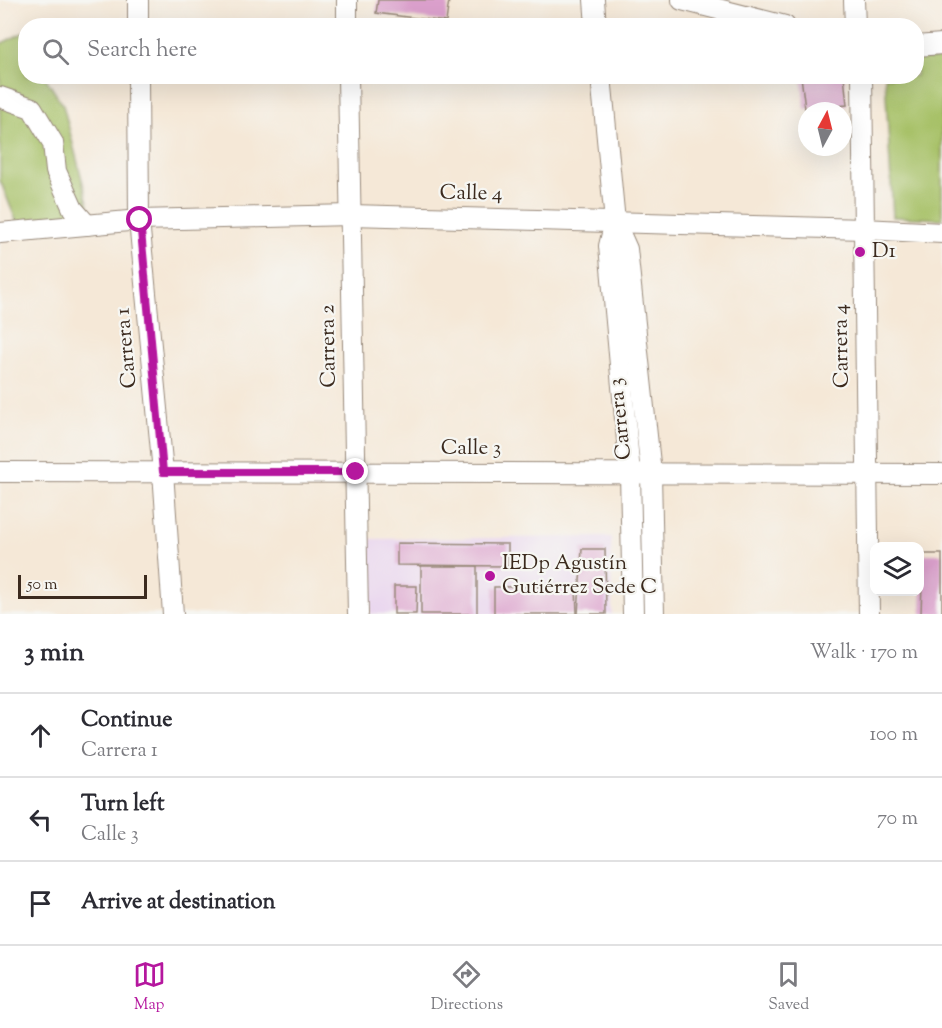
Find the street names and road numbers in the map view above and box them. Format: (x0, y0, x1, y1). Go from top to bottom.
street label: Calle 4 (439, 178, 503, 210)
street label: Carrera 2 (313, 304, 345, 388)
street label: Carrera 4 (826, 304, 858, 388)
street label: Carrera 1 (109, 306, 145, 390)
street label: Carrera 3 (602, 377, 640, 461)
street label: Calle 3 (441, 434, 501, 464)

